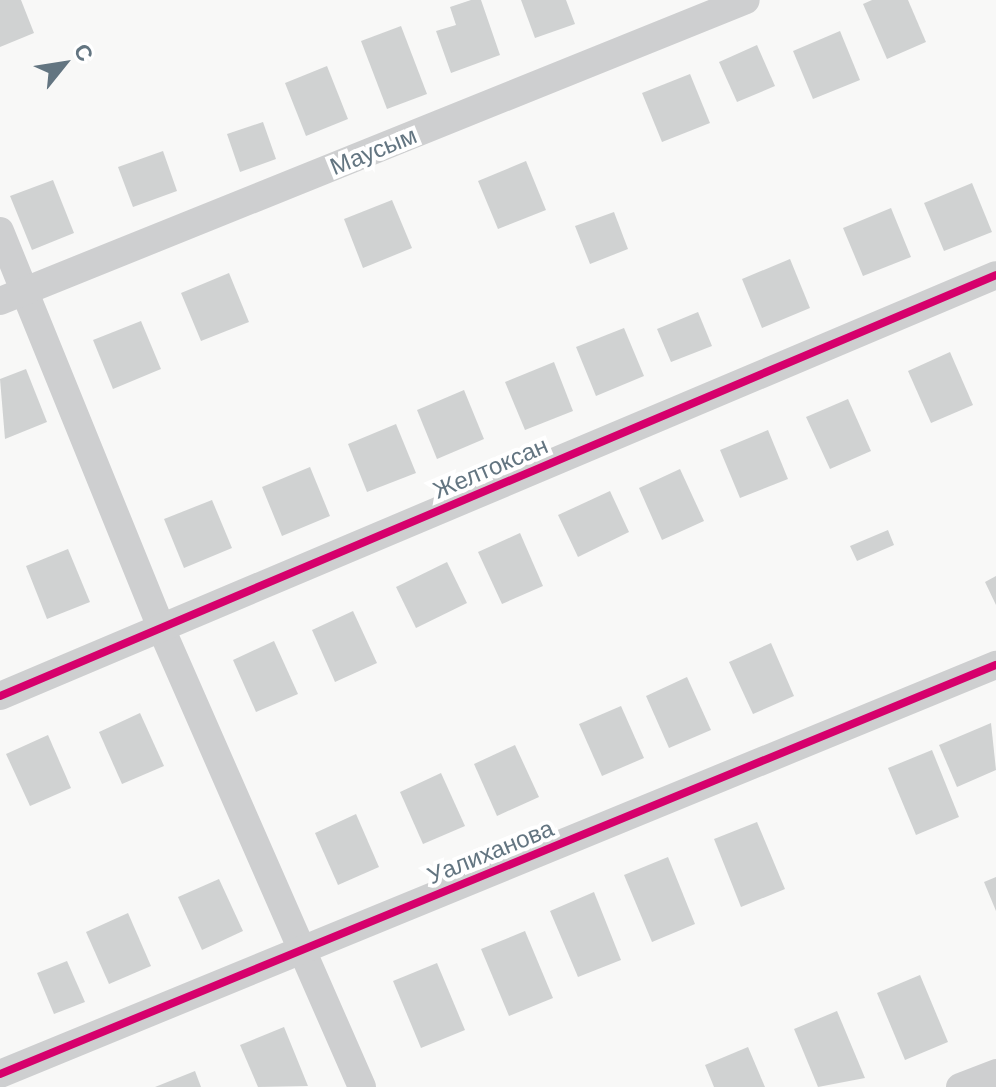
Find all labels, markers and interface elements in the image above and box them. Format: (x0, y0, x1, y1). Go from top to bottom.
north arrow (24, 24, 104, 104)
text: С (70, 39, 100, 65)
street label: Маусым (326, 120, 420, 180)
street label: Желтоксан (428, 430, 552, 504)
street label: Уалиханова (423, 813, 557, 889)

